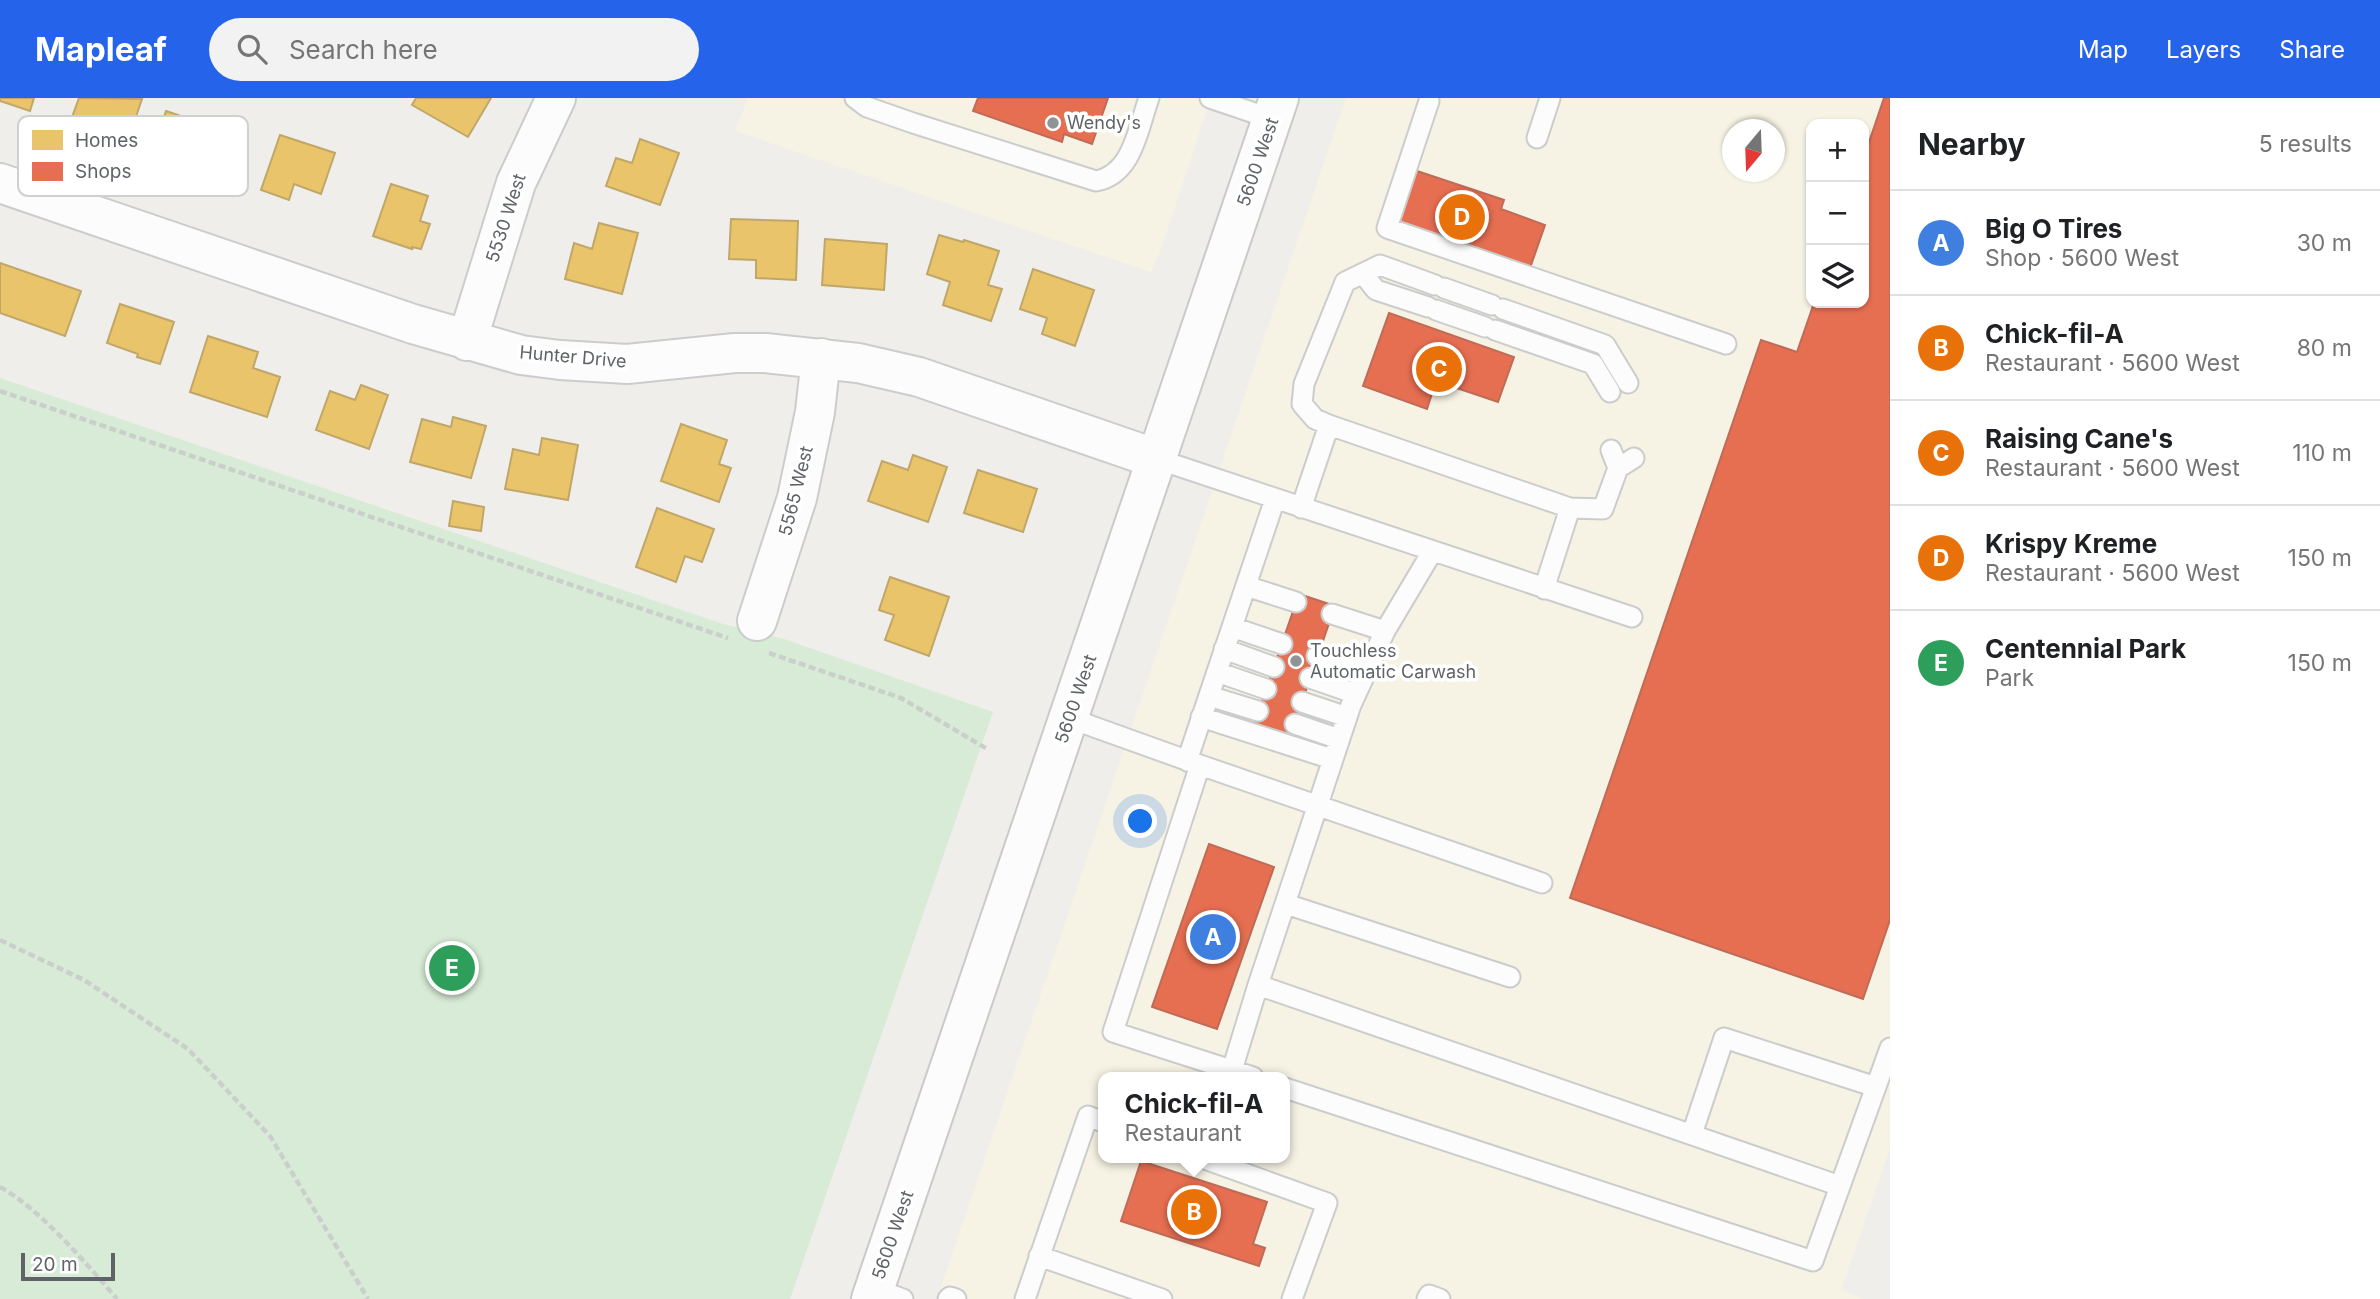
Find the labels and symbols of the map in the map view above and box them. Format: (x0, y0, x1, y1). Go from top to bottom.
place label: Wendy's (1067, 112, 1141, 133)
marker: Wendy's (1045, 115, 1061, 131)
street label: 5600 West (1233, 115, 1283, 209)
legend (18, 116, 248, 196)
north arrow (1722, 119, 1785, 182)
text: Homes (75, 129, 138, 152)
text: Shops (75, 160, 131, 183)
street label: 5530 West (481, 171, 530, 265)
pin: D (1439, 191, 1485, 243)
street label: Hunter Drive (519, 341, 627, 372)
pin: C (1416, 343, 1462, 395)
street label: 5565 West (774, 444, 817, 538)
place label: Touchless Automatic Carwash (1310, 640, 1476, 682)
street label: 5600 West (1051, 652, 1101, 746)
marker: Touchless Automatic Carwash (1288, 653, 1304, 669)
your location (1123, 804, 1157, 838)
pin: A (1190, 911, 1236, 963)
pin: E (429, 942, 475, 994)
pin: B (1171, 1186, 1217, 1238)
street label: 5600 West (868, 1188, 918, 1282)
scale bar (21, 1250, 116, 1282)

